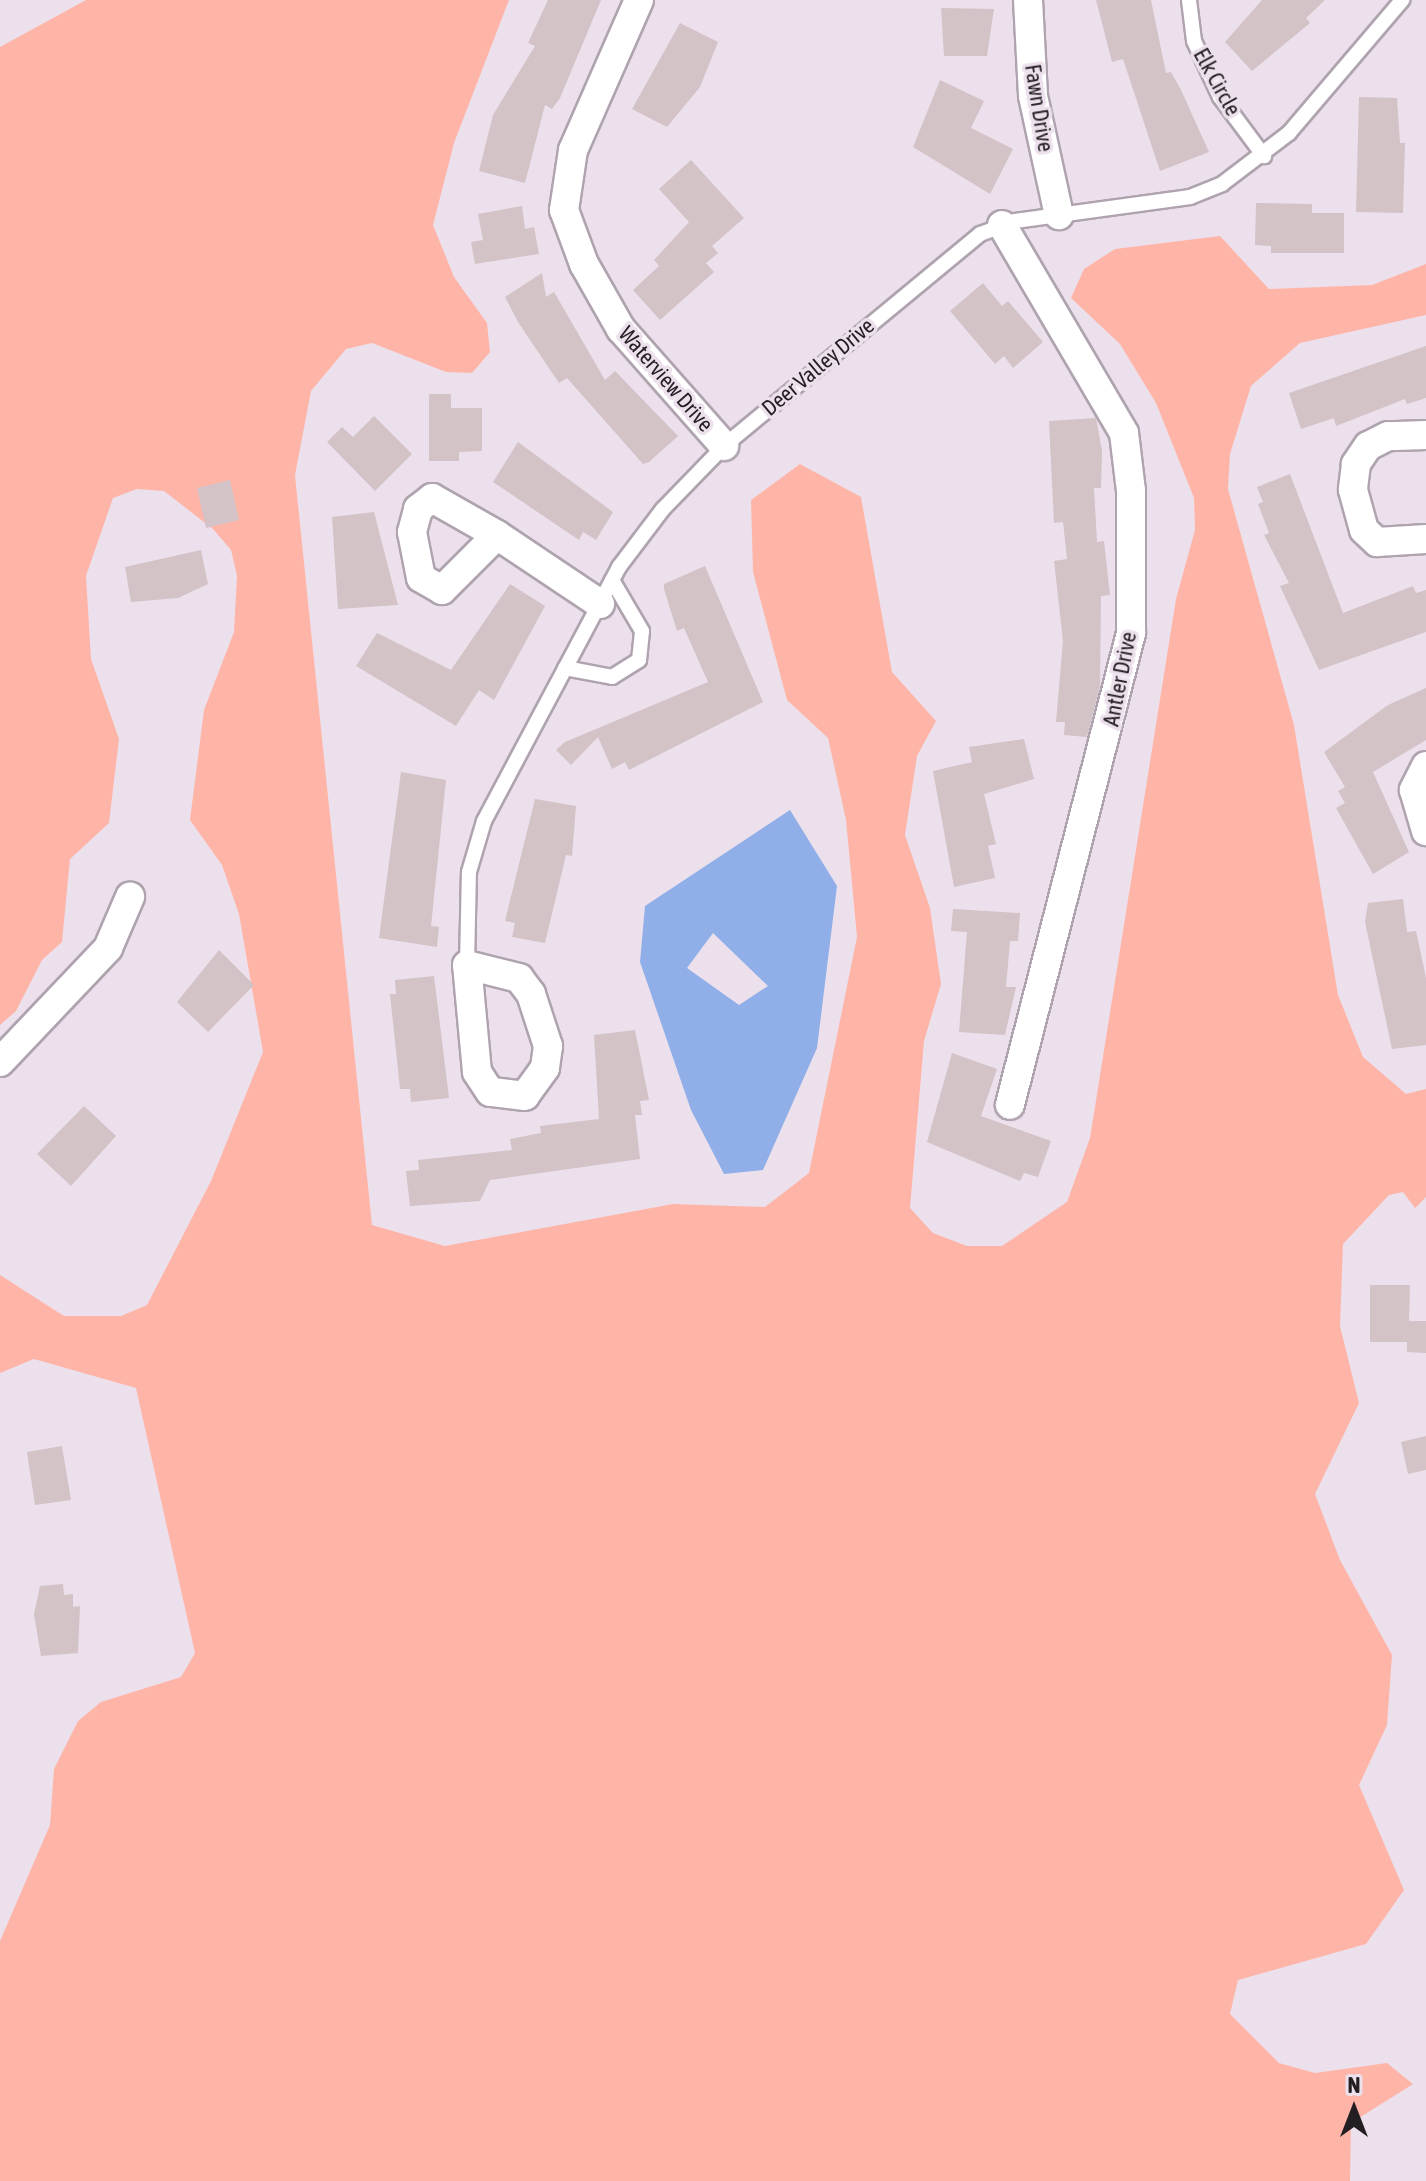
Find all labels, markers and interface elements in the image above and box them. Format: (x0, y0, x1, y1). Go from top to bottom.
street label: Elk Circle (1188, 44, 1246, 120)
street label: Fawn Drive (1019, 62, 1059, 154)
street label: Deer Valley Drive (757, 313, 879, 421)
street label: Waterview Drive (613, 321, 719, 437)
street label: Antler Drive (1098, 630, 1142, 728)
north arrow (1314, 2069, 1394, 2149)
text: N (1348, 2072, 1360, 2098)

